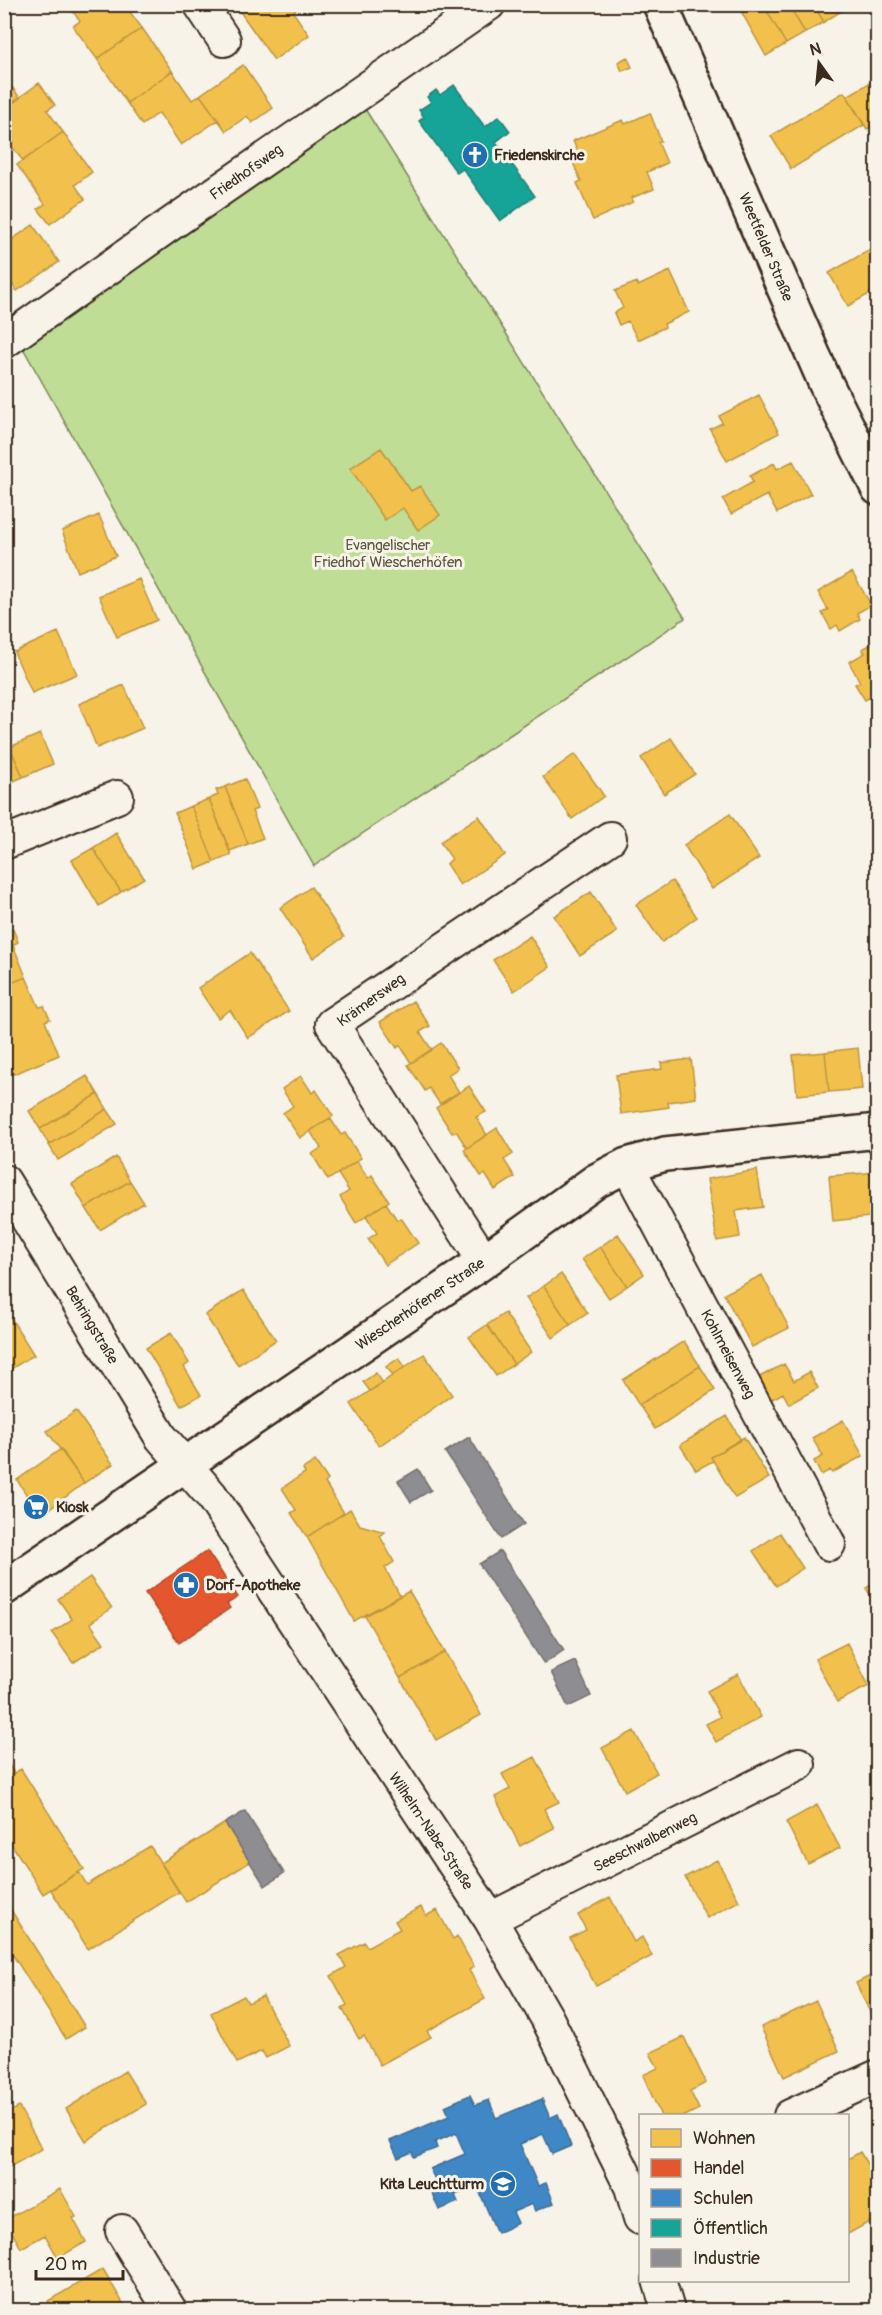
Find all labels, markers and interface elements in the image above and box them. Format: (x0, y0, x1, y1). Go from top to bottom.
north arrow (789, 33, 849, 93)
text: N (808, 38, 823, 61)
street label: Friedhofsweg (206, 140, 286, 205)
church icon: Friedenskirche (460, 140, 490, 170)
place label: Friedenskirche (494, 146, 585, 165)
street label: Weetfelder Straße (734, 190, 797, 305)
park label: Evangelischer Friedhof Wiescherhöfen (313, 536, 463, 572)
street label: Krämersweg (334, 969, 409, 1031)
street label: Wiescherhöfener Straße (352, 1254, 489, 1355)
street label: Behringstraße (61, 1283, 123, 1368)
street label: Kohlmeisenweg (696, 1306, 759, 1402)
supermarket icon: Kiosk (21, 1492, 51, 1522)
place label: Kiosk (56, 1498, 89, 1517)
pharmacy icon: Dorf-Apotheke (171, 1570, 201, 1600)
place label: Dorf-Apotheke (206, 1576, 301, 1595)
street label: Wilhelm-Nabe-Straße (384, 1769, 477, 1894)
street label: Seeschwalbenweg (590, 1808, 700, 1877)
legend (639, 2114, 849, 2282)
text: Wohnen (693, 2127, 755, 2150)
text: Handel (693, 2157, 745, 2180)
school or university icon: Kita Leuchtturm (488, 2169, 518, 2199)
place label: Kita Leuchtturm (380, 2175, 484, 2194)
text: Schulen (693, 2187, 753, 2210)
text: Öffentlich (693, 2217, 768, 2240)
scale bar (36, 2243, 123, 2281)
text: Industrie (693, 2247, 760, 2270)
text: 20 m (45, 2253, 87, 2276)

